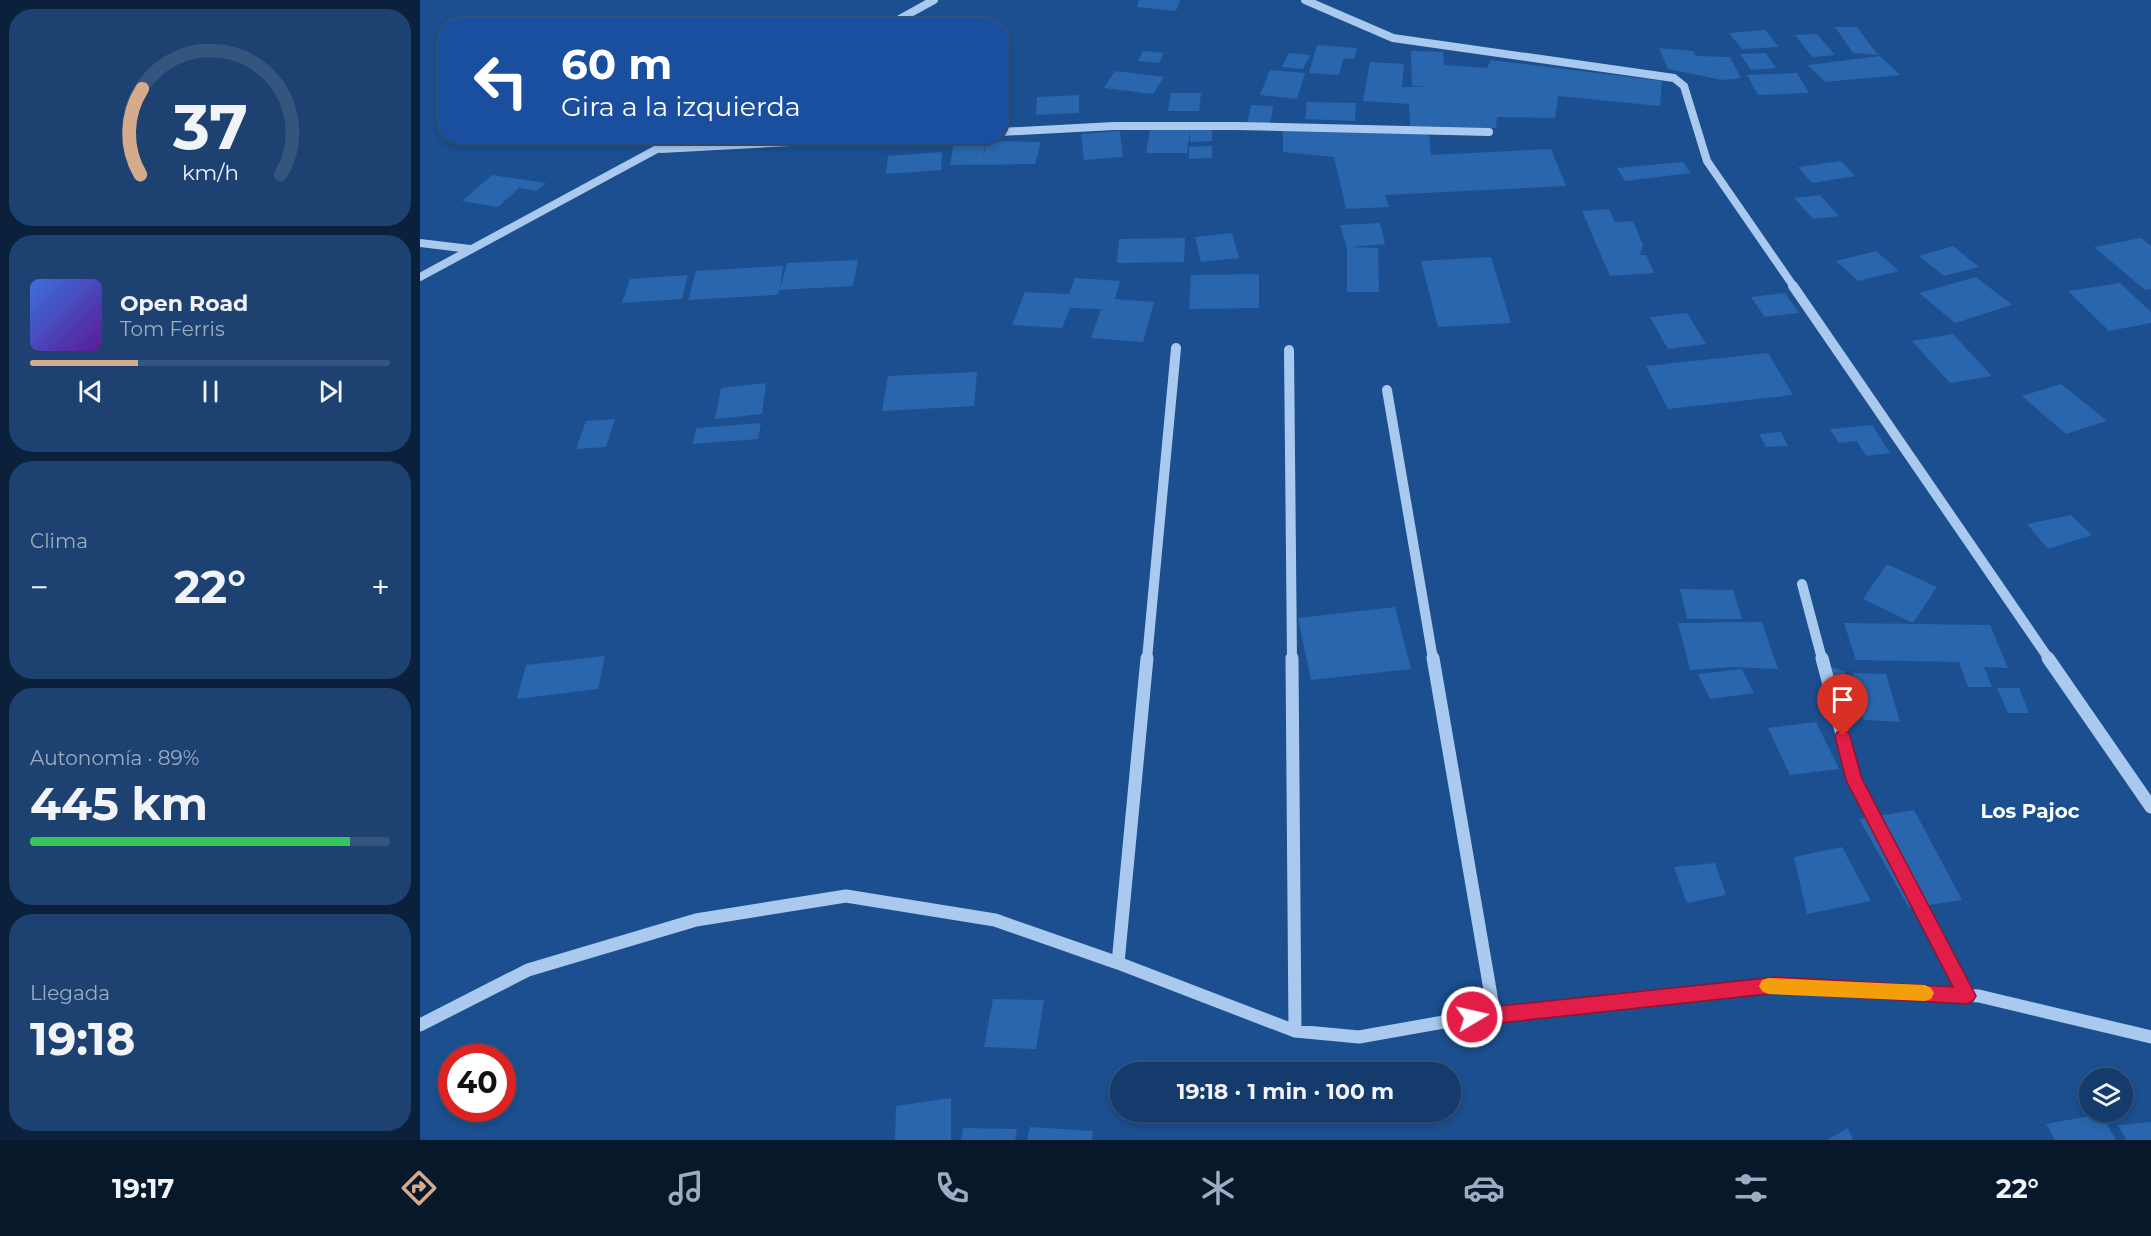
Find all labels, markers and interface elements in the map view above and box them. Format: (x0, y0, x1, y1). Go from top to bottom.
text: 60 m (561, 38, 672, 90)
icon: left (462, 42, 540, 120)
text: 37 (171, 89, 248, 165)
text: Gira a la izquierda (561, 90, 801, 123)
text: km/h (181, 159, 239, 185)
text: Open Road (120, 290, 248, 317)
text: Tom Ferris (120, 317, 225, 341)
icon: previous (74, 375, 107, 408)
icon: pause (194, 375, 227, 408)
icon: next (314, 375, 347, 408)
text: Clima (30, 529, 88, 553)
text: 22° (174, 559, 246, 614)
text: − (30, 567, 49, 607)
text: + (371, 567, 390, 607)
pin (1817, 674, 1868, 736)
icon: arrive (1826, 683, 1859, 716)
text: Autonomía · 89% (30, 746, 199, 770)
text: 445 km (30, 776, 208, 831)
district label: Los Pajoc (1980, 799, 2080, 823)
text: Llegada (30, 981, 110, 1005)
position arrow (1440, 985, 1504, 1049)
text: 19:18 (30, 1011, 135, 1066)
speed limit sign: 40 (438, 1044, 516, 1122)
map controls (2079, 1068, 2133, 1122)
button: layers (2079, 1068, 2133, 1122)
text: 19:18 · 1 min · 100 m (1177, 1078, 1394, 1105)
icon: directions (398, 1167, 440, 1209)
icon: music (665, 1167, 707, 1209)
icon: phone (931, 1167, 973, 1209)
icon: climate (1197, 1167, 1239, 1209)
icon: car (1463, 1167, 1505, 1209)
icon: filters (1730, 1167, 1772, 1209)
text: 19:17 (112, 1172, 174, 1205)
text: 22° (1996, 1172, 2039, 1205)

